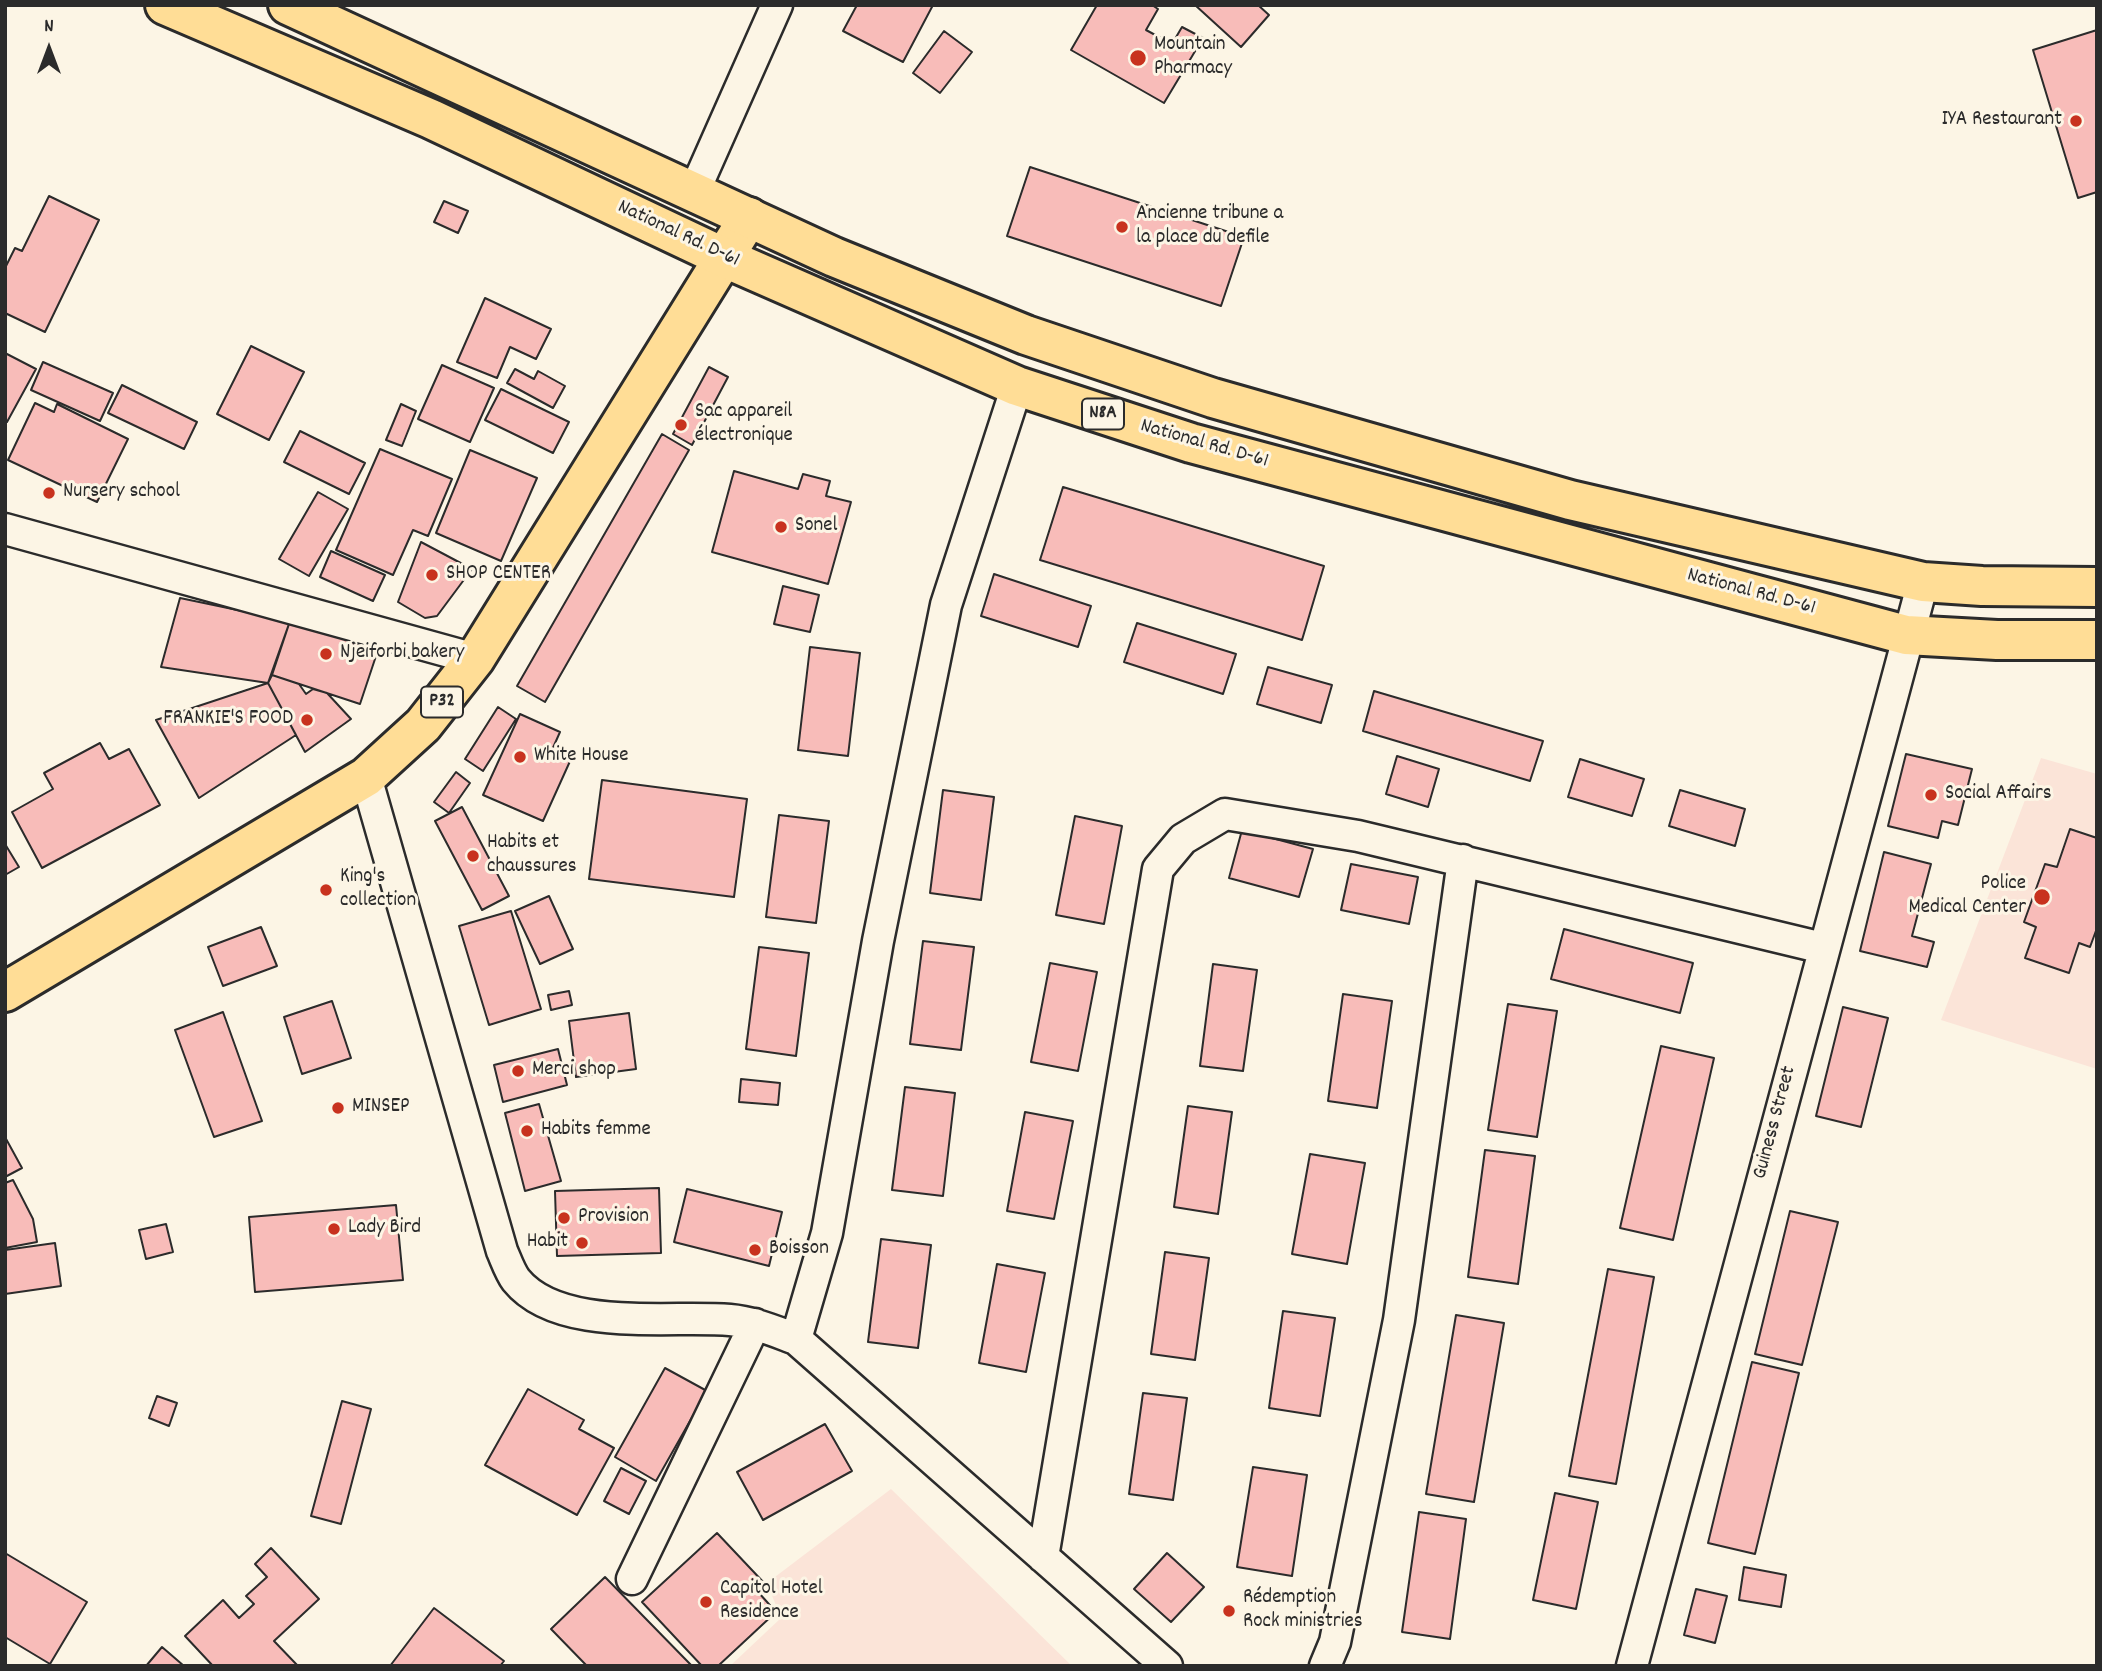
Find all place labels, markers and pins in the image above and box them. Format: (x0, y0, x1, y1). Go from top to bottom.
place label: Mountain Pharmacy (1154, 33, 1232, 83)
marker: Mountain Pharmacy (1128, 48, 1148, 68)
place label: IYA Restaurant (1941, 108, 2062, 134)
marker: IYA Restaurant (2068, 113, 2084, 129)
place label: Ancienne tribune a la place du defile (1136, 202, 1283, 252)
marker: Ancienne tribune a la place du defile (1114, 219, 1130, 235)
place label: Sac appareil électronique (695, 400, 793, 450)
marker: Sac appareil électronique (673, 417, 689, 433)
place label: Nursery school (63, 480, 180, 506)
marker: Nursery school (41, 485, 57, 501)
place label: Sonel (795, 514, 838, 540)
marker: Sonel (773, 519, 789, 535)
place label: SHOP CENTER (446, 562, 551, 588)
marker: SHOP CENTER (424, 567, 440, 583)
place label: Njeiforbi bakery (340, 641, 464, 667)
marker: Njeiforbi bakery (318, 646, 334, 662)
place label: FRANKIE'S FOOD (163, 707, 293, 733)
marker: FRANKIE'S FOOD (299, 712, 315, 728)
place label: White House (534, 744, 629, 770)
marker: White House (512, 749, 528, 765)
place label: Social Affairs (1945, 782, 2052, 808)
marker: Social Affairs (1923, 787, 1939, 803)
place label: Habits et chaussures (487, 831, 577, 881)
marker: Habits et chaussures (465, 848, 481, 864)
place label: King's collection (340, 865, 416, 915)
place label: Police Medical Center (1909, 872, 2026, 922)
marker: King's collection (318, 882, 334, 898)
marker: Police Medical Center (2032, 887, 2052, 907)
place label: Merci shop (532, 1058, 616, 1084)
marker: Merci shop (510, 1063, 526, 1079)
place label: MINSEP (352, 1095, 410, 1121)
marker: MINSEP (330, 1100, 346, 1116)
place label: Habits femme (541, 1118, 651, 1144)
marker: Habits femme (519, 1123, 535, 1139)
place label: Provision (578, 1205, 649, 1231)
marker: Provision (556, 1210, 572, 1226)
place label: Lady Bird (348, 1216, 421, 1242)
marker: Lady Bird (326, 1221, 342, 1237)
place label: Habit (527, 1230, 568, 1256)
marker: Habit (574, 1235, 590, 1251)
place label: Boisson (769, 1237, 829, 1263)
marker: Boisson (747, 1242, 763, 1258)
place label: Capitol Hotel Residence (720, 1577, 823, 1627)
place label: Rédemption Rock ministries (1243, 1586, 1363, 1636)
marker: Capitol Hotel Residence (698, 1594, 714, 1610)
marker: Rédemption Rock ministries (1221, 1603, 1237, 1619)

